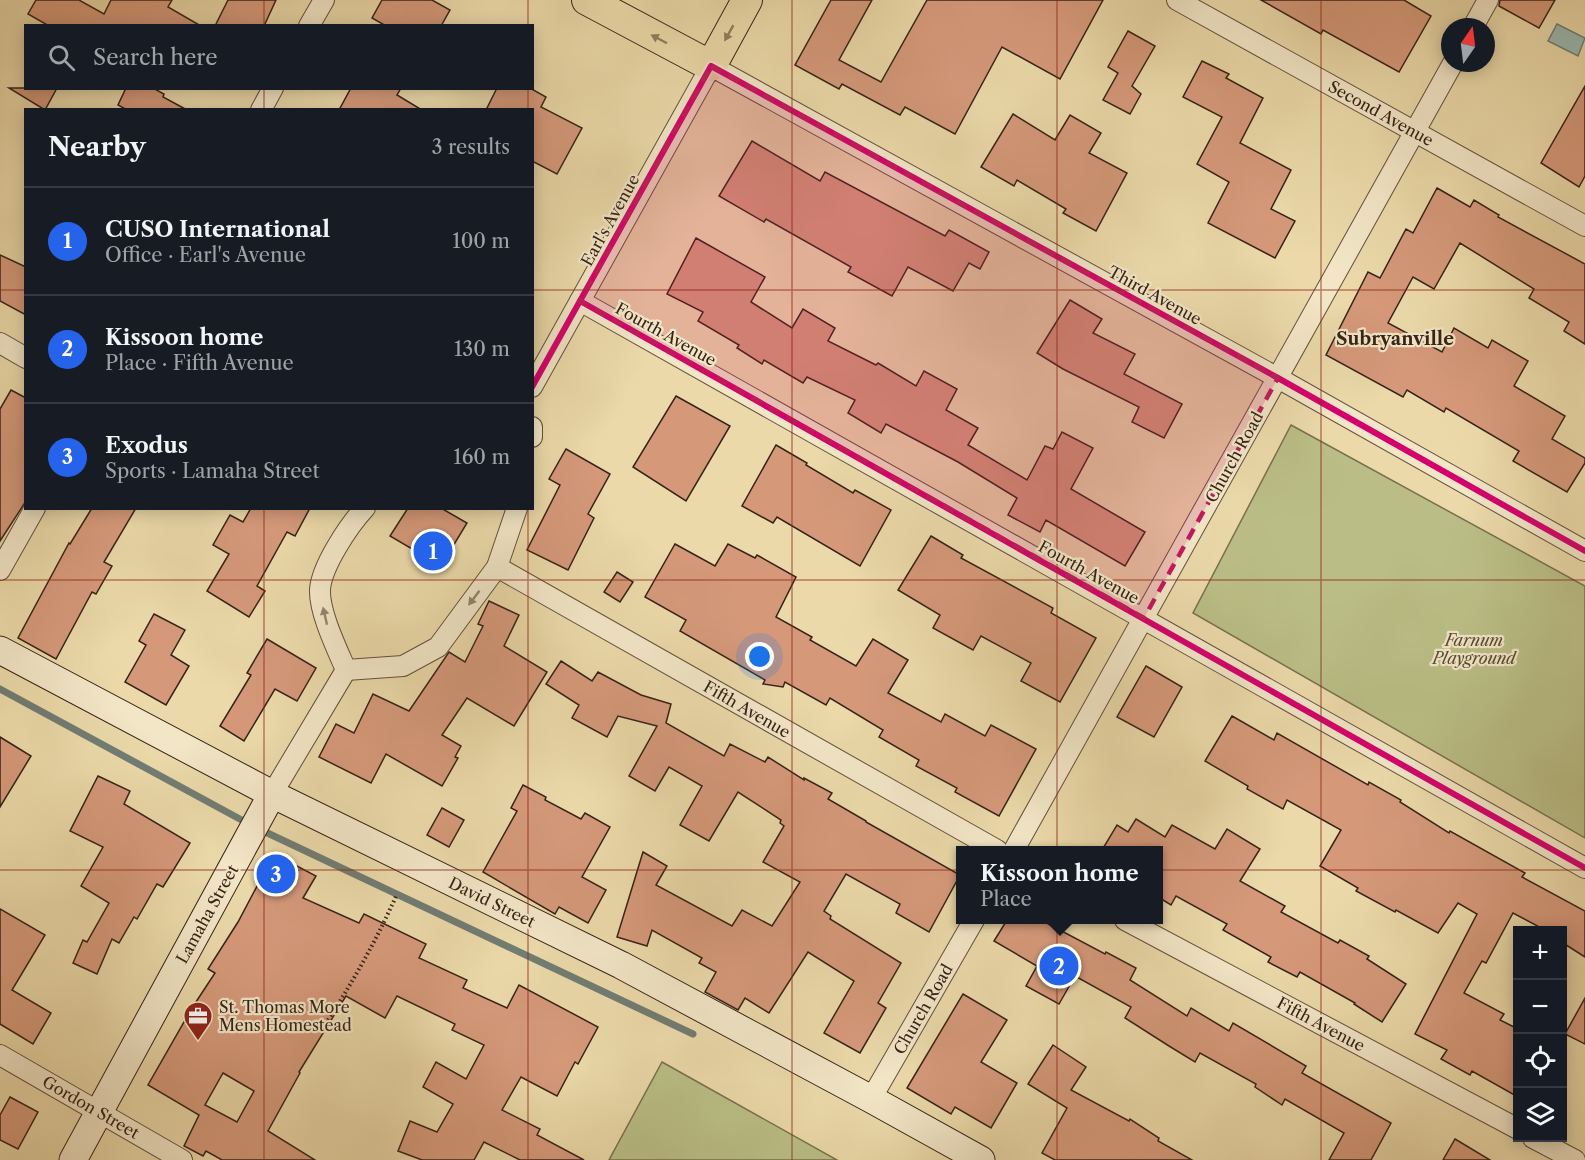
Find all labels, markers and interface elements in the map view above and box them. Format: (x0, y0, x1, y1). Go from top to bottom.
north arrow (1441, 18, 1495, 72)
search box (24, 24, 534, 90)
one-way arrow (724, 25, 734, 42)
one-way arrow (651, 34, 668, 43)
icon: search (45, 41, 78, 74)
text: Search here (93, 44, 218, 71)
street label: Second Avenue (1325, 76, 1437, 150)
text: Nearby (48, 131, 146, 163)
text: 3 results (432, 135, 510, 159)
street label: Earl's Avenue (577, 171, 643, 269)
text: CUSO International (105, 216, 330, 243)
text: 1 (63, 229, 72, 253)
text: 100 m (452, 229, 510, 253)
text: Office · Earl's Avenue (105, 243, 306, 267)
street label: Third Avenue (1105, 261, 1205, 329)
street label: Fourth Avenue (612, 298, 720, 370)
text: Kissoon home (105, 324, 264, 351)
district label: Subryanville (1336, 328, 1454, 350)
text: 2 (62, 337, 73, 361)
text: 130 m (454, 337, 510, 361)
text: Place · Fifth Avenue (105, 351, 294, 375)
street label: Church Road (1201, 408, 1267, 506)
text: Exodus (105, 432, 188, 459)
text: 3 (62, 445, 73, 469)
text: 160 m (453, 445, 510, 469)
text: Sports · Lamaha Street (105, 459, 320, 483)
pin: 1 (414, 528, 452, 574)
street label: Fourth Avenue (1035, 536, 1143, 608)
one-way arrow (468, 590, 480, 606)
one-way arrow (320, 606, 330, 625)
park label: Farnum Playground (1430, 630, 1517, 668)
your location (745, 642, 774, 671)
street label: Fifth Avenue (700, 676, 794, 742)
popup (956, 846, 1163, 924)
pin: 3 (256, 852, 296, 896)
text: Kissoon home (980, 860, 1139, 887)
street label: Lamaha Street (172, 861, 243, 967)
street label: David Street (445, 872, 539, 932)
text: Place (980, 887, 1032, 911)
map controls (1513, 926, 1567, 1142)
button: + (1513, 926, 1567, 980)
pin: 2 (1040, 944, 1078, 988)
street label: Church Road (889, 960, 957, 1058)
button: − (1513, 980, 1567, 1034)
street label: Fifth Avenue (1274, 992, 1368, 1056)
place label: St. Thomas More Mens Homestead (219, 997, 352, 1035)
office icon: St. Thomas More Mens Homestead (182, 1000, 214, 1042)
button: locate (1513, 1034, 1567, 1088)
street label: Gordon Street (39, 1071, 143, 1143)
button: layers (1513, 1088, 1567, 1142)

